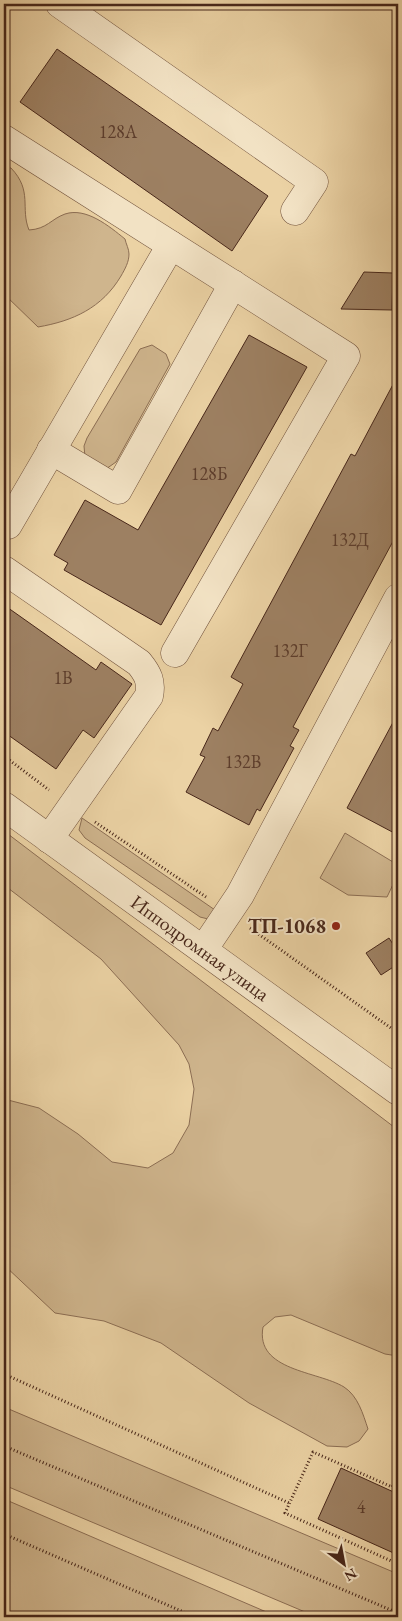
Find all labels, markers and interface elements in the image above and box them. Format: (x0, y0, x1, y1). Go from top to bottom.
house number: 128А (99, 120, 138, 143)
house number: 128Б (191, 462, 227, 485)
house number: 132Д (331, 528, 369, 551)
house number: 132Г (272, 639, 308, 662)
house number: 1В (53, 666, 73, 689)
house number: 132В (225, 750, 261, 773)
street label: Ипподромная улица (125, 889, 275, 1007)
place label: ТП-1068 (248, 913, 326, 939)
marker: ТП-1068 (330, 920, 342, 932)
house number: 4 (357, 1495, 366, 1518)
north arrow (320, 1538, 370, 1588)
text: N (341, 1564, 360, 1586)

